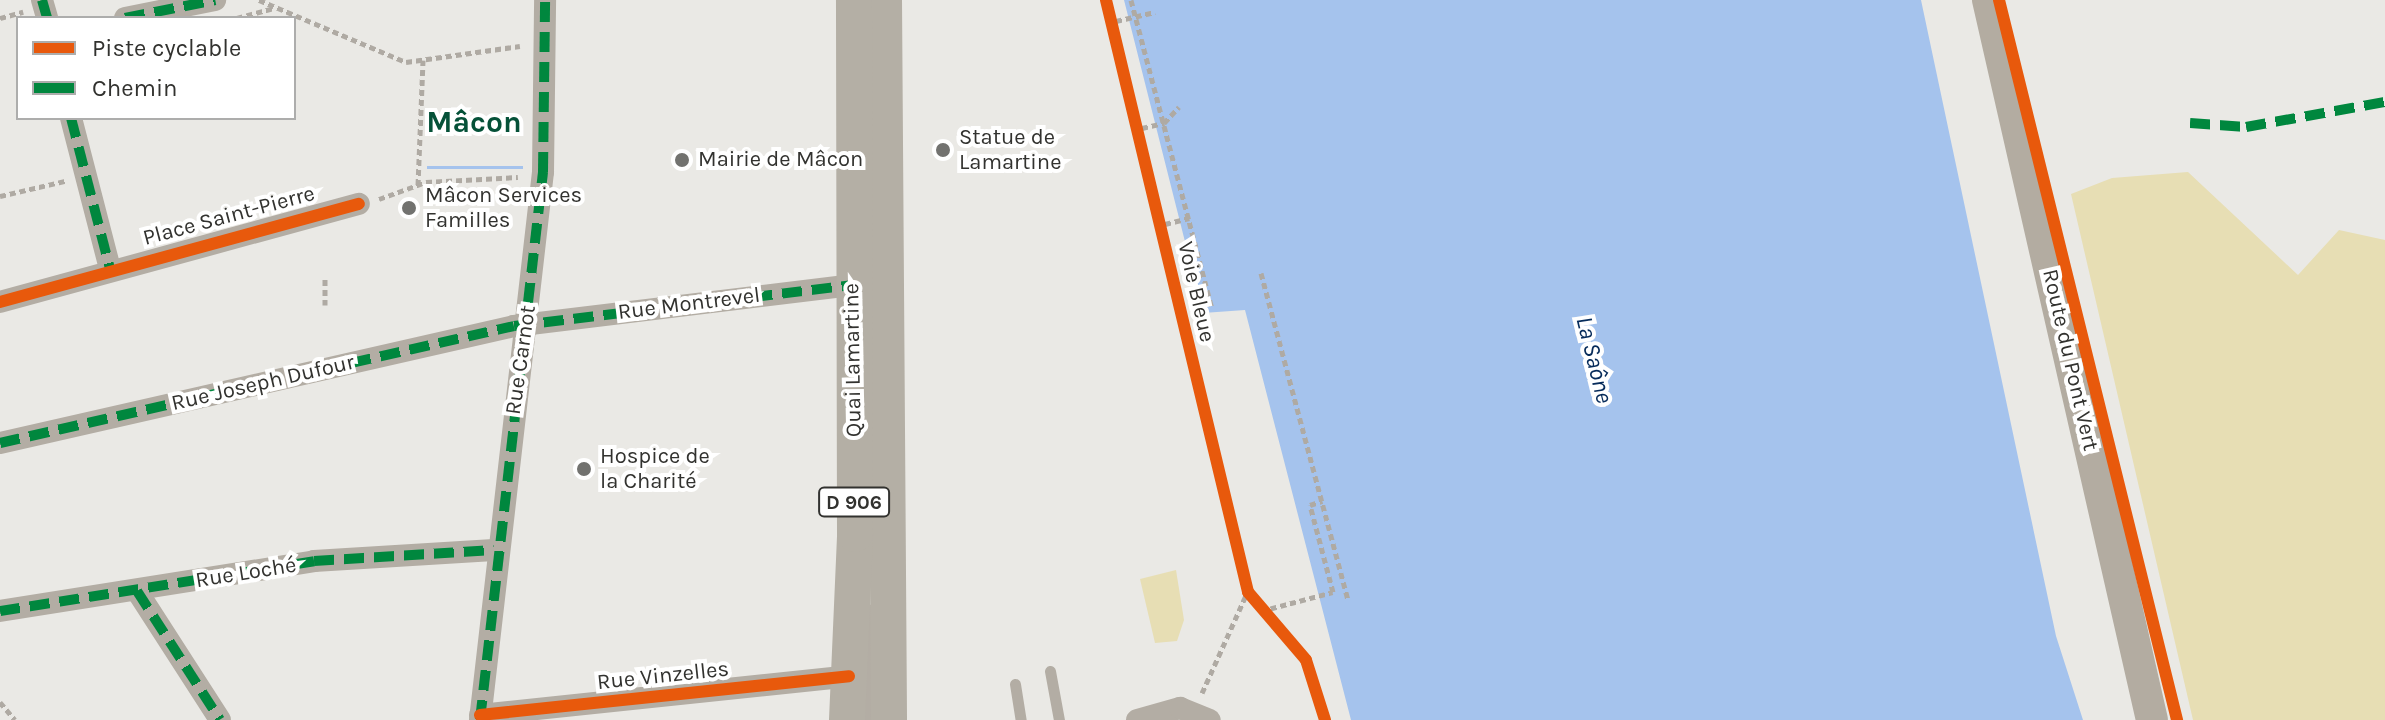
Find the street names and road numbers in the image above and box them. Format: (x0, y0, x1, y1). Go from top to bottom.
street label: Place Saint-Pierre (140, 180, 318, 252)
street label: Voie Bleue (1172, 239, 1220, 345)
street label: Route du Pont Vert (2036, 267, 2104, 453)
street label: Rue Montrevel (616, 282, 762, 326)
street label: Quai Lamartine (838, 283, 868, 437)
street label: Rue Carnot (500, 303, 542, 417)
street label: Rue Joseph Dufour (169, 349, 357, 417)
road number: D 906 (818, 486, 890, 518)
street label: Rue Loché (194, 552, 298, 594)
street label: Rue Vinzelles (596, 656, 730, 696)

